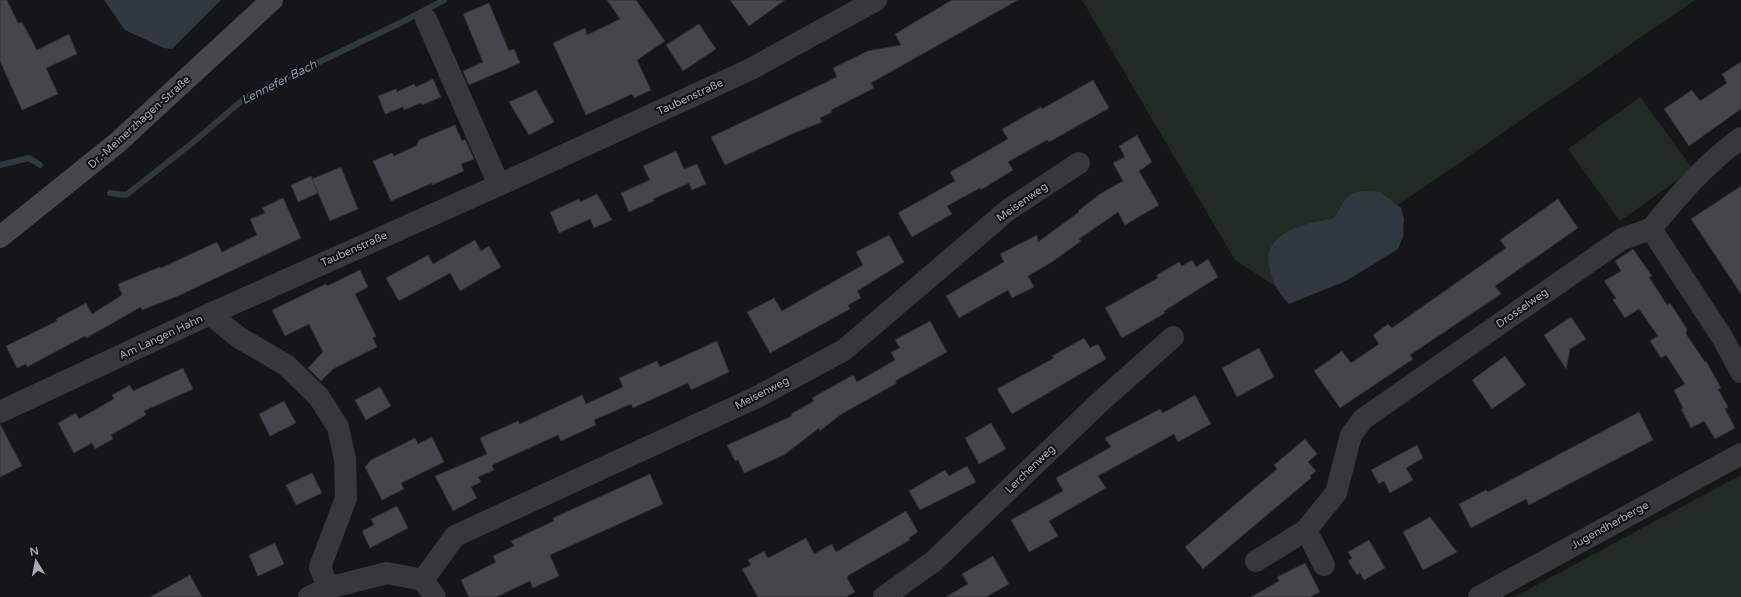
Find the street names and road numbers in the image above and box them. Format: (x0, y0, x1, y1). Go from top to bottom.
street label: Dr.-Meinerzhagen-Straße (85, 73, 193, 171)
street label: Taubenstraße (655, 76, 725, 118)
street label: Meisenweg (994, 180, 1050, 224)
street label: Taubenstraße (319, 229, 389, 269)
street label: Drosselweg (1494, 285, 1550, 331)
street label: Am Langen Hahn (117, 312, 205, 362)
street label: Meisenweg (733, 374, 791, 412)
street label: Lerchenweg (1003, 442, 1057, 496)
street label: Jugendherberge (1569, 498, 1651, 552)

